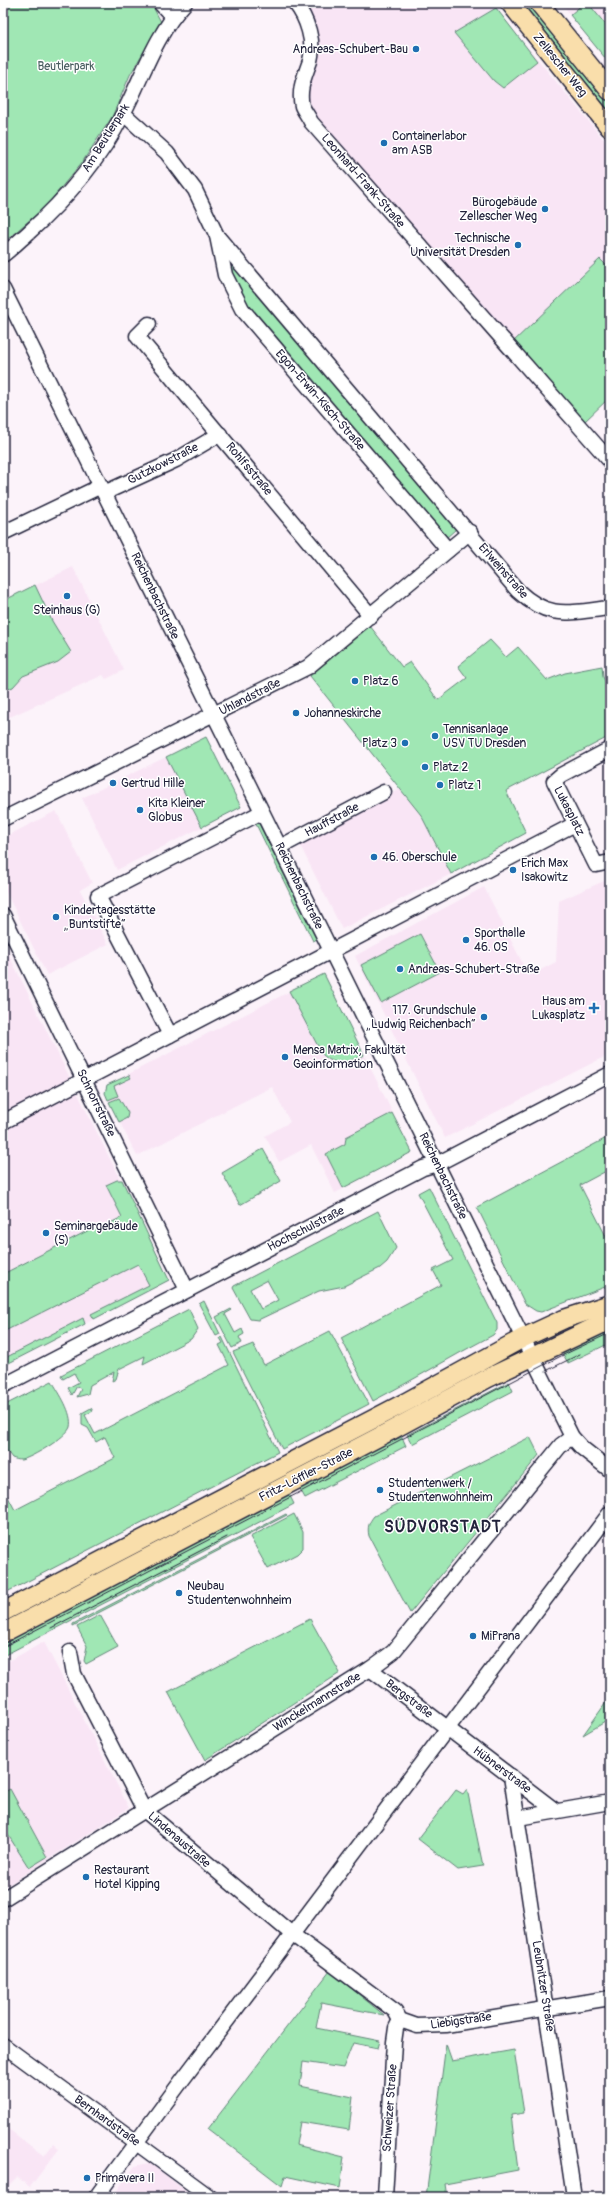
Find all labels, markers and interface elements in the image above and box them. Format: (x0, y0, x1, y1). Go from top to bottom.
street label: Zellescher Weg (530, 30, 590, 100)
place label: Andreas-Schubert-Bau (293, 42, 408, 57)
marker: Andreas-Schubert-Bau (411, 44, 421, 54)
park label: Beutlerpark (37, 59, 95, 74)
street label: Am Beutlerpark (79, 101, 133, 175)
place label: Containerlabor am ASB (392, 129, 468, 158)
street label: Leonhard-Frank-Straße (318, 131, 408, 231)
marker: Containerlabor am ASB (379, 138, 389, 148)
place label: Bürogebäude Zellescher Weg (459, 195, 537, 224)
marker: Bürogebäude Zellescher Weg (540, 204, 550, 214)
place label: Technische Universität Dresden (410, 231, 510, 260)
marker: Technische Universität Dresden (513, 240, 523, 250)
street label: Egon-Erwin-Kisch-Straße (272, 346, 368, 454)
street label: Rohlfsstraße (222, 439, 276, 499)
street label: Gutzkowstraße (125, 440, 201, 488)
street label: Erlweinstraße (475, 540, 531, 602)
street label: Reichenbachstraße (127, 550, 183, 642)
marker: Steinhaus (G) (62, 591, 72, 601)
place label: Steinhaus (G) (33, 603, 101, 618)
place label: Platz 6 (363, 674, 398, 689)
street label: Uhlandstraße (217, 675, 283, 719)
marker: Platz 6 (350, 676, 360, 686)
place label: Johanneskirche (304, 706, 381, 721)
marker: Johanneskirche (291, 708, 301, 718)
place label: Tennisanlage USV TU Dresden (443, 722, 526, 751)
marker: Tennisanlage USV TU Dresden (430, 731, 440, 741)
place label: Platz 3 (362, 736, 397, 751)
marker: Platz 3 (400, 738, 410, 748)
place label: Platz 2 (433, 760, 468, 775)
marker: Platz 2 (420, 762, 430, 772)
place label: Gertrud Hille (121, 776, 184, 791)
marker: Gertrud Hille (108, 778, 118, 788)
place label: Platz 1 (448, 778, 481, 793)
marker: Platz 1 (435, 780, 445, 790)
street label: Lukasplatz (550, 784, 588, 838)
place label: Kita Kleiner Globus (148, 796, 206, 825)
street label: Hauffstraße (302, 799, 362, 841)
marker: Kita Kleiner Globus (135, 805, 145, 815)
street label: Reichenbachstraße (271, 840, 327, 932)
place label: 46. Oberschule (382, 850, 457, 865)
marker: 46. Oberschule (369, 852, 379, 862)
place label: Erich Max Isakowitz (521, 856, 568, 885)
marker: Erich Max Isakowitz (508, 865, 518, 875)
place label: Kindertagesstätte „Buntstifte“ (64, 903, 156, 932)
marker: Kindertagesstätte „Buntstifte“ (51, 912, 61, 922)
place label: Sporthalle 46. OS (474, 926, 525, 955)
marker: Sporthalle 46. OS (461, 935, 471, 945)
place label: Andreas-Schubert-Straße (408, 962, 540, 977)
marker: Andreas-Schubert-Straße (395, 964, 405, 974)
place label: Haus am Lukasplatz (531, 994, 585, 1023)
marker: Haus am Lukasplatz (588, 1002, 600, 1014)
place label: 117. Grundschule „Ludwig Reichenbach“ (366, 1003, 476, 1032)
marker: 117. Grundschule „Ludwig Reichenbach“ (479, 1012, 489, 1022)
place label: Mensa Matrix, Fakultät Geoinformation (293, 1043, 406, 1072)
marker: Mensa Matrix, Fakultät Geoinformation (280, 1052, 290, 1062)
street label: Schnorrstraße (73, 1067, 119, 1139)
street label: Reichenbachstraße (415, 1130, 471, 1222)
street label: Hochschulstraße (265, 1203, 347, 1255)
place label: Seminargebäude (S) (54, 1219, 138, 1248)
marker: Seminargebäude (S) (41, 1228, 51, 1238)
street label: Fritz-Löffler-Straße (257, 1445, 356, 1505)
place label: Studentenwerk / Studentenwohnheim (388, 1476, 493, 1505)
marker: Studentenwerk / Studentenwohnheim (375, 1485, 385, 1495)
district label: SÜDVORSTADT (384, 1517, 502, 1537)
place label: Neubau Studentenwohnheim (187, 1579, 292, 1608)
marker: Neubau Studentenwohnheim (174, 1588, 184, 1598)
place label: MiPrana (481, 1629, 520, 1644)
marker: MiPrana (468, 1631, 478, 1641)
street label: Winckelmannstraße (270, 1669, 364, 1735)
street label: Bergstraße (382, 1676, 436, 1722)
street label: Hübnerstraße (470, 1743, 534, 1797)
street label: Lindenaustraße (145, 1809, 213, 1871)
place label: Restaurant Hotel Kipping (94, 1863, 160, 1892)
marker: Restaurant Hotel Kipping (81, 1872, 91, 1882)
street label: Leubnitzer Straße (528, 1940, 558, 2032)
street label: Liebigstraße (430, 2009, 493, 2033)
street label: Schweizer Straße (379, 2063, 401, 2152)
street label: Bernhardstraße (71, 2092, 143, 2150)
place label: Primavera II (95, 2171, 154, 2186)
marker: Primavera II (82, 2173, 92, 2183)

